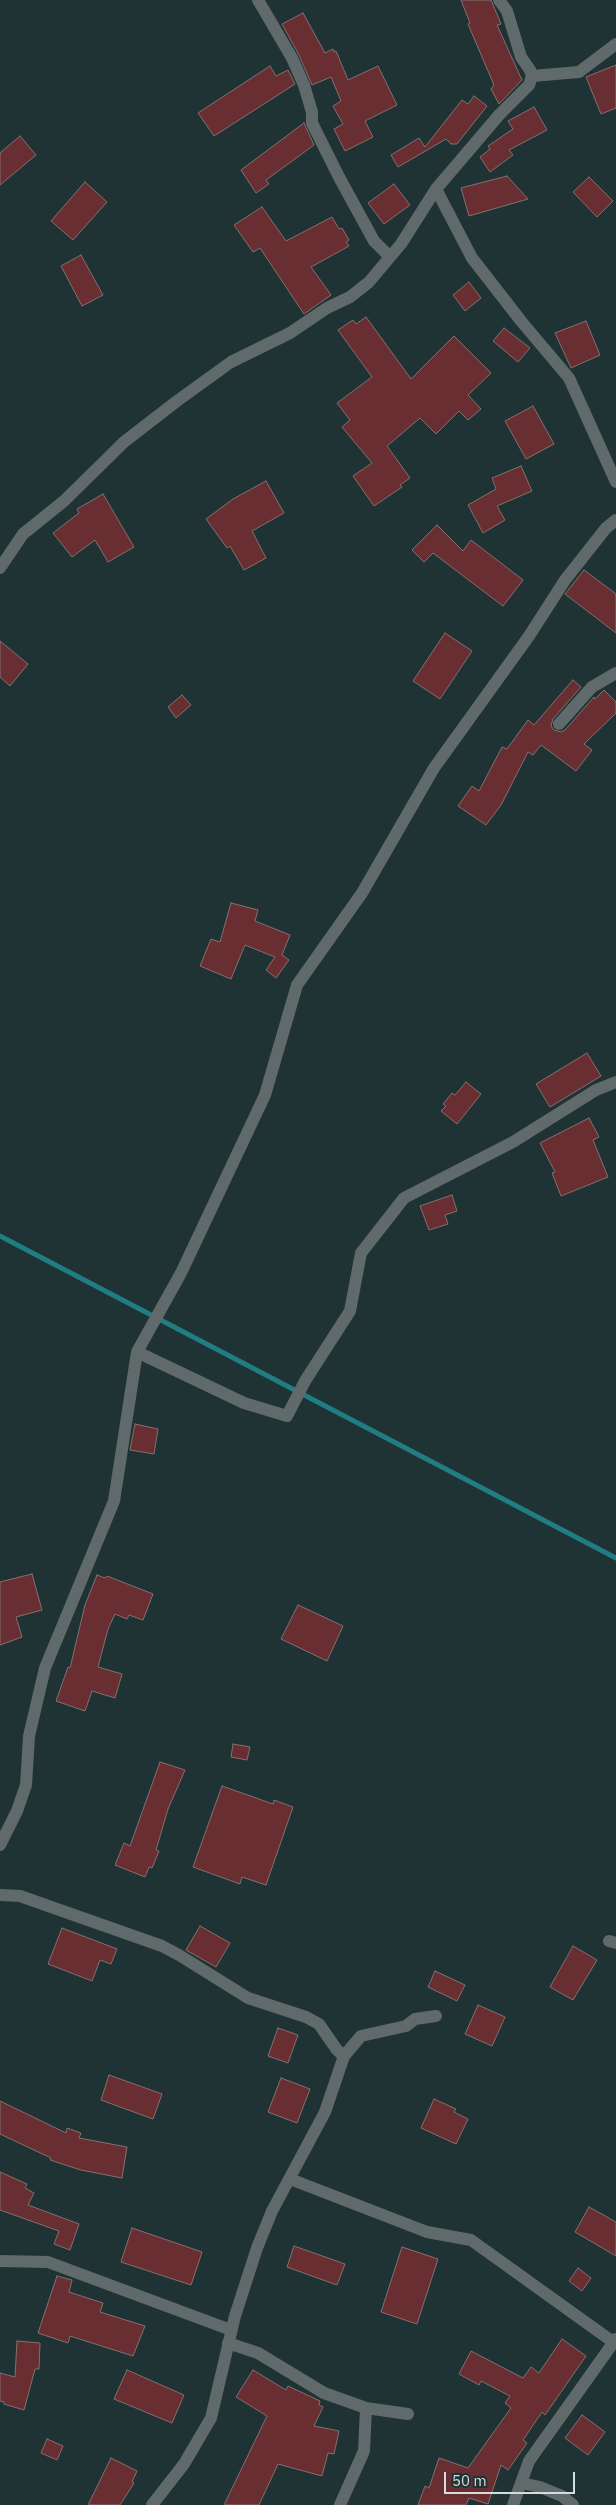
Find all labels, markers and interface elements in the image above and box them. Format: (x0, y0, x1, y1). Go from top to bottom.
scale bar (446, 2462, 577, 2494)
text: 50 m (452, 2471, 487, 2490)

